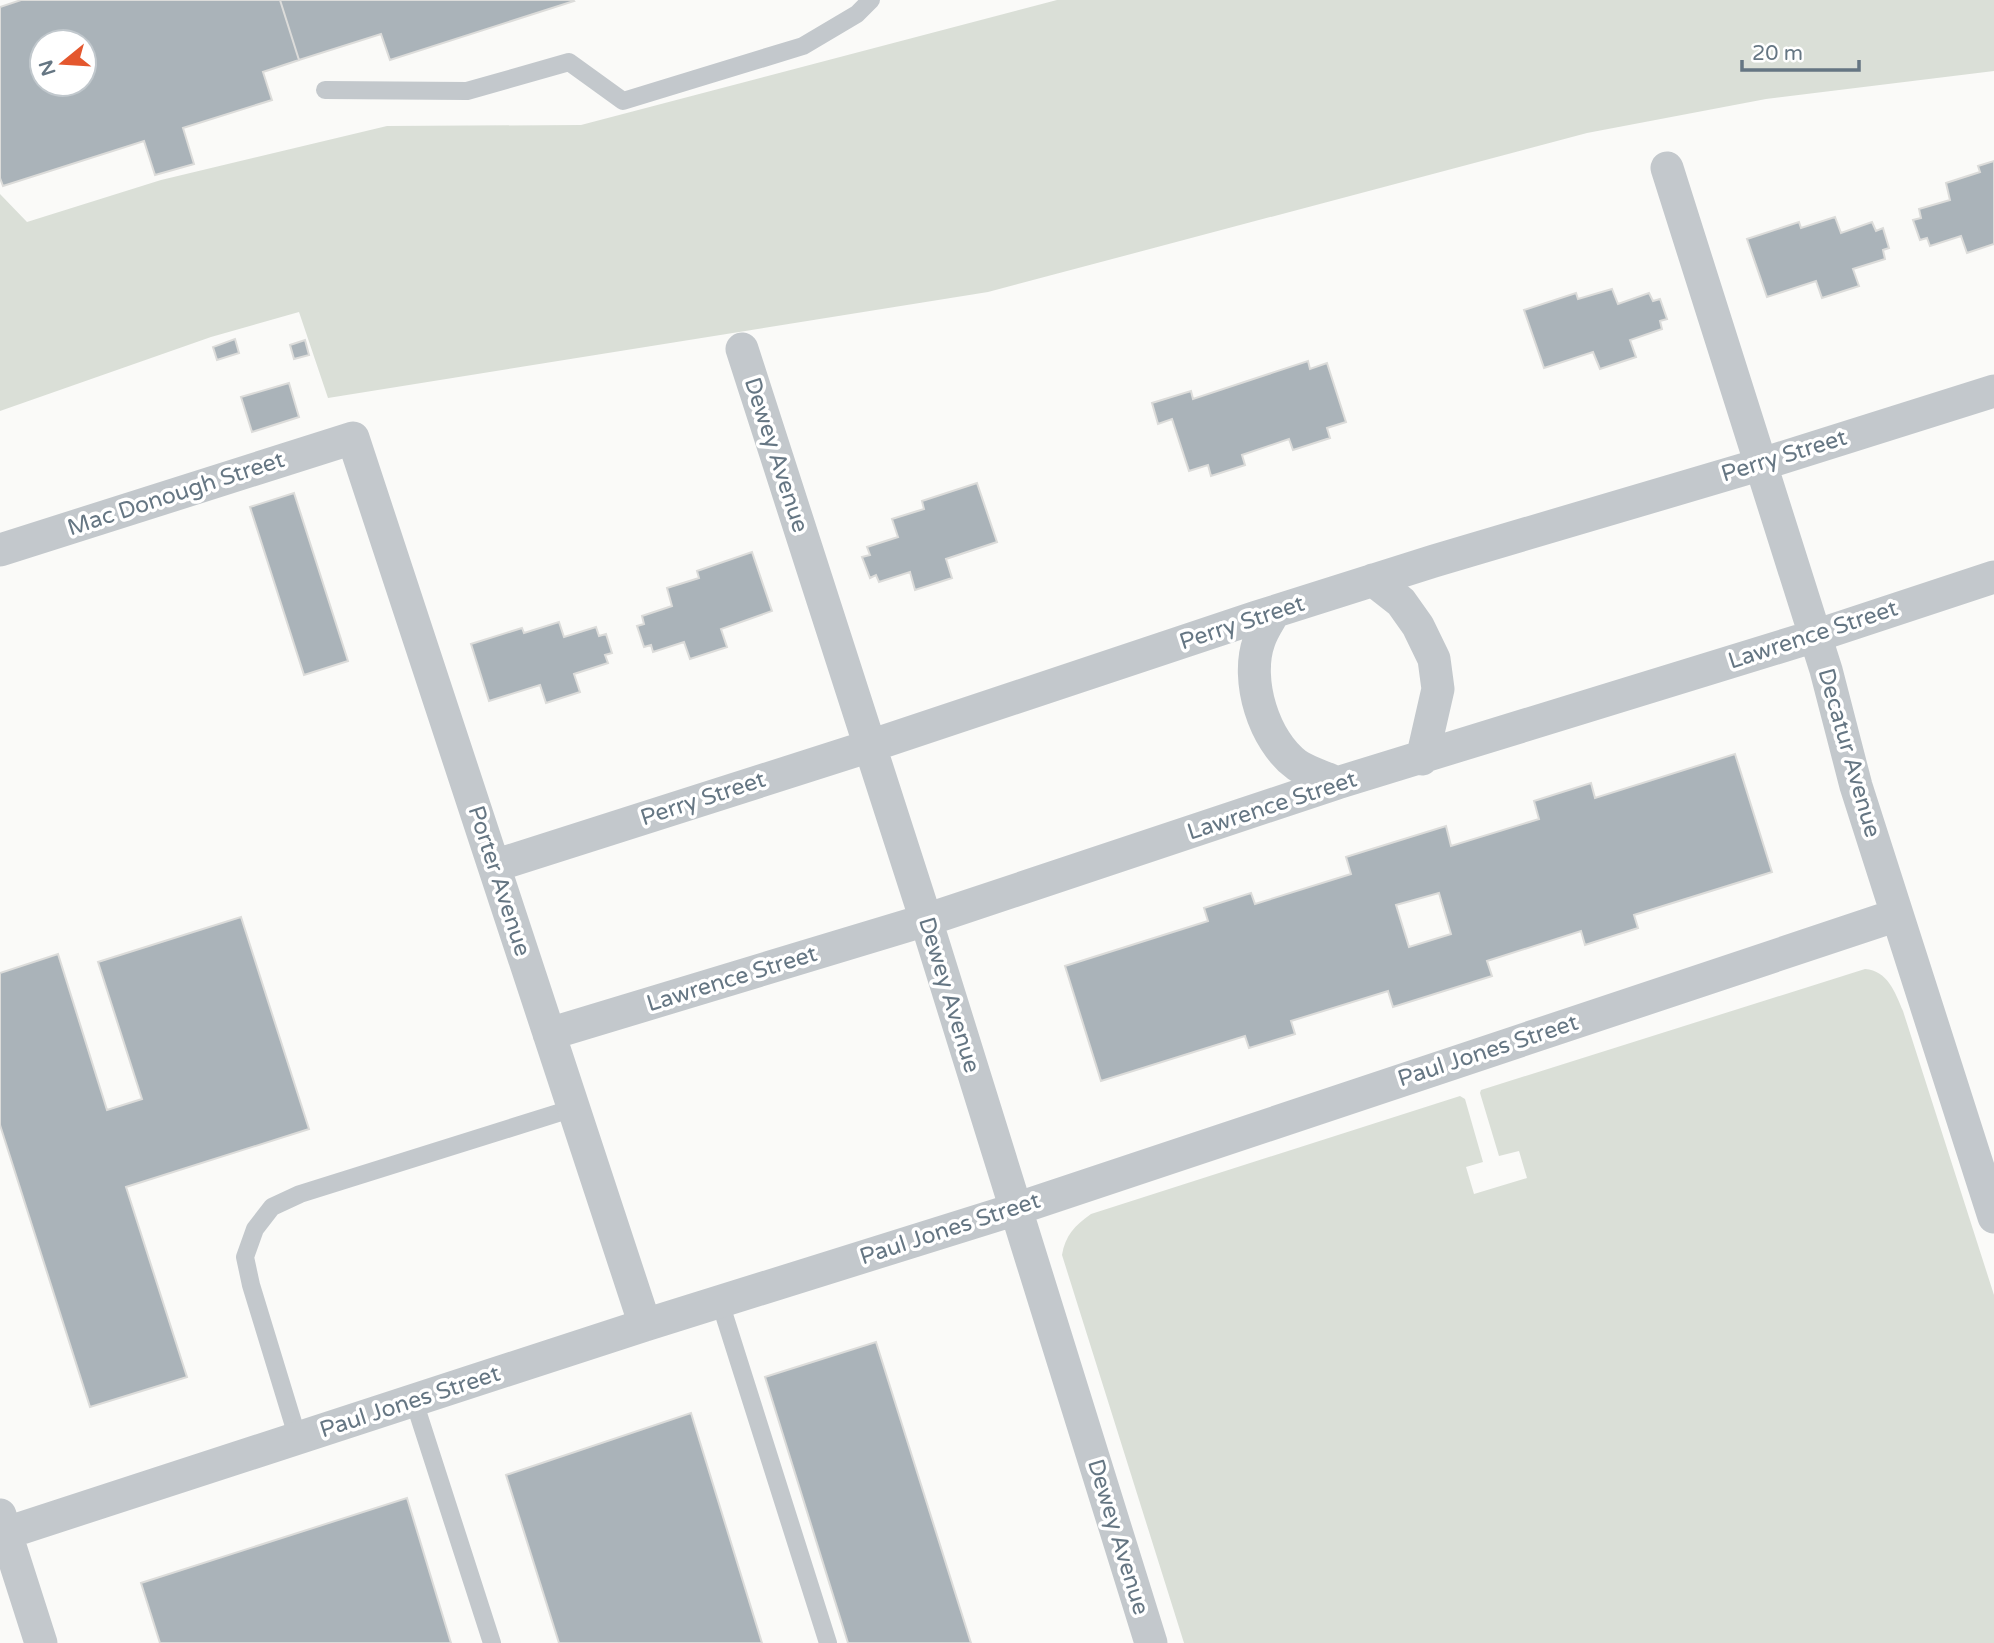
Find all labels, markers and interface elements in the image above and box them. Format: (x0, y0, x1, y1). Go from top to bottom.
north arrow (28, 28, 98, 98)
scale bar (1742, 28, 1859, 72)
text: 20 m (1752, 41, 1803, 66)
text: N (35, 57, 61, 79)
street label: Dewey Avenue (738, 374, 814, 536)
street label: Perry Street (1718, 424, 1850, 488)
street label: Mac Donough Street (64, 446, 288, 542)
street label: Perry Street (1176, 590, 1308, 656)
street label: Lawrence Street (1725, 594, 1901, 676)
street label: Decatur Avenue (1811, 665, 1887, 841)
street label: Lawrence Street (1184, 765, 1360, 847)
street label: Perry Street (637, 766, 769, 832)
street label: Porter Avenue (461, 802, 537, 960)
street label: Dewey Avenue (912, 914, 986, 1076)
street label: Lawrence Street (643, 940, 821, 1018)
street label: Paul Jones Street (1394, 1009, 1582, 1093)
street label: Paul Jones Street (856, 1187, 1044, 1271)
street label: Paul Jones Street (316, 1360, 504, 1444)
street label: Dewey Avenue (1081, 1456, 1155, 1618)

